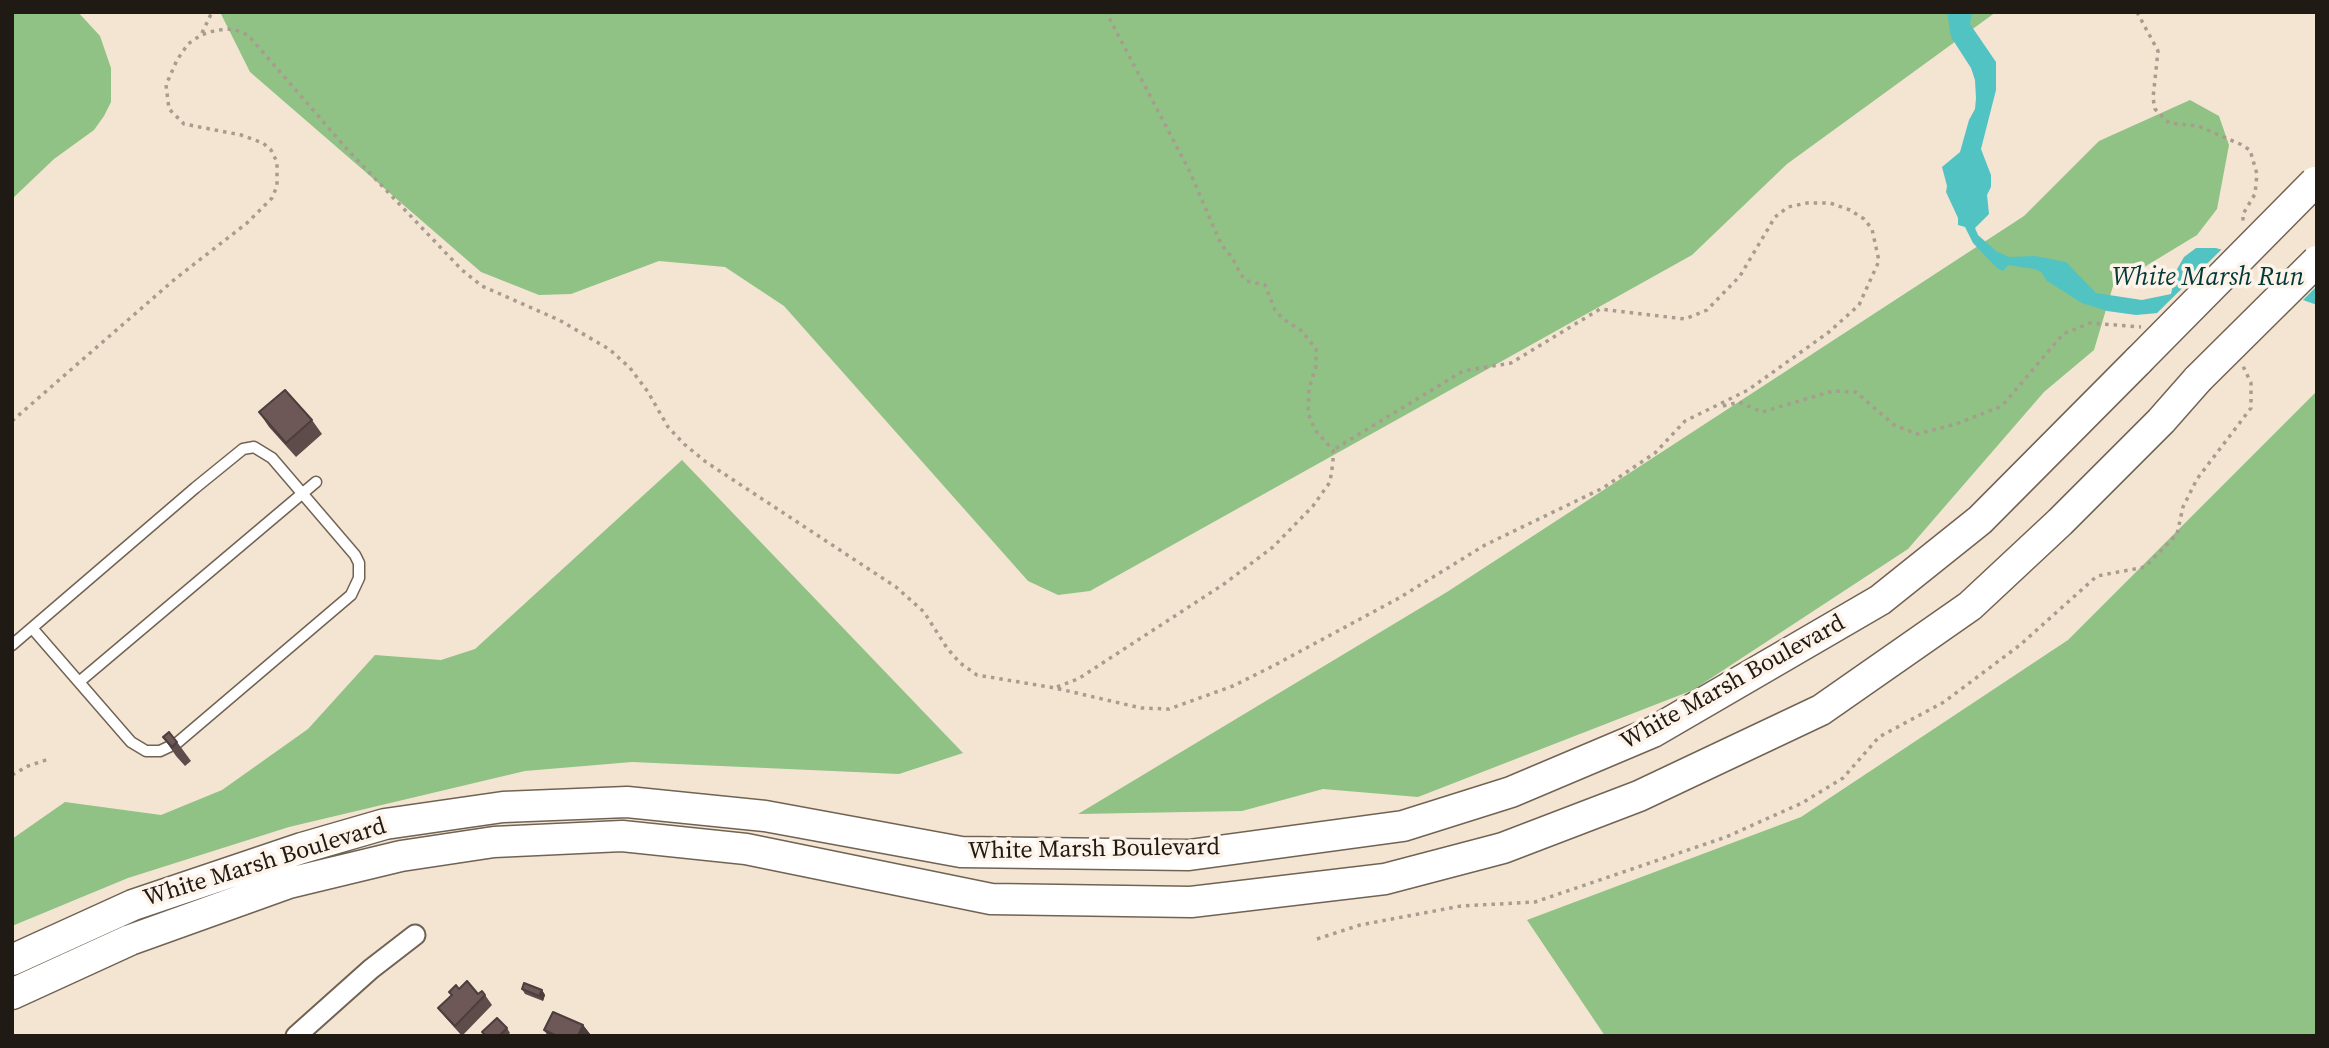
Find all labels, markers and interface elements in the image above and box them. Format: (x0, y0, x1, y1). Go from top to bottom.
water label: White Marsh Run (2112, 262, 2304, 294)
street label: White Marsh Boulevard (1616, 609, 1850, 757)
street label: White Marsh Boulevard (140, 812, 390, 914)
street label: White Marsh Boulevard (968, 833, 1220, 867)

